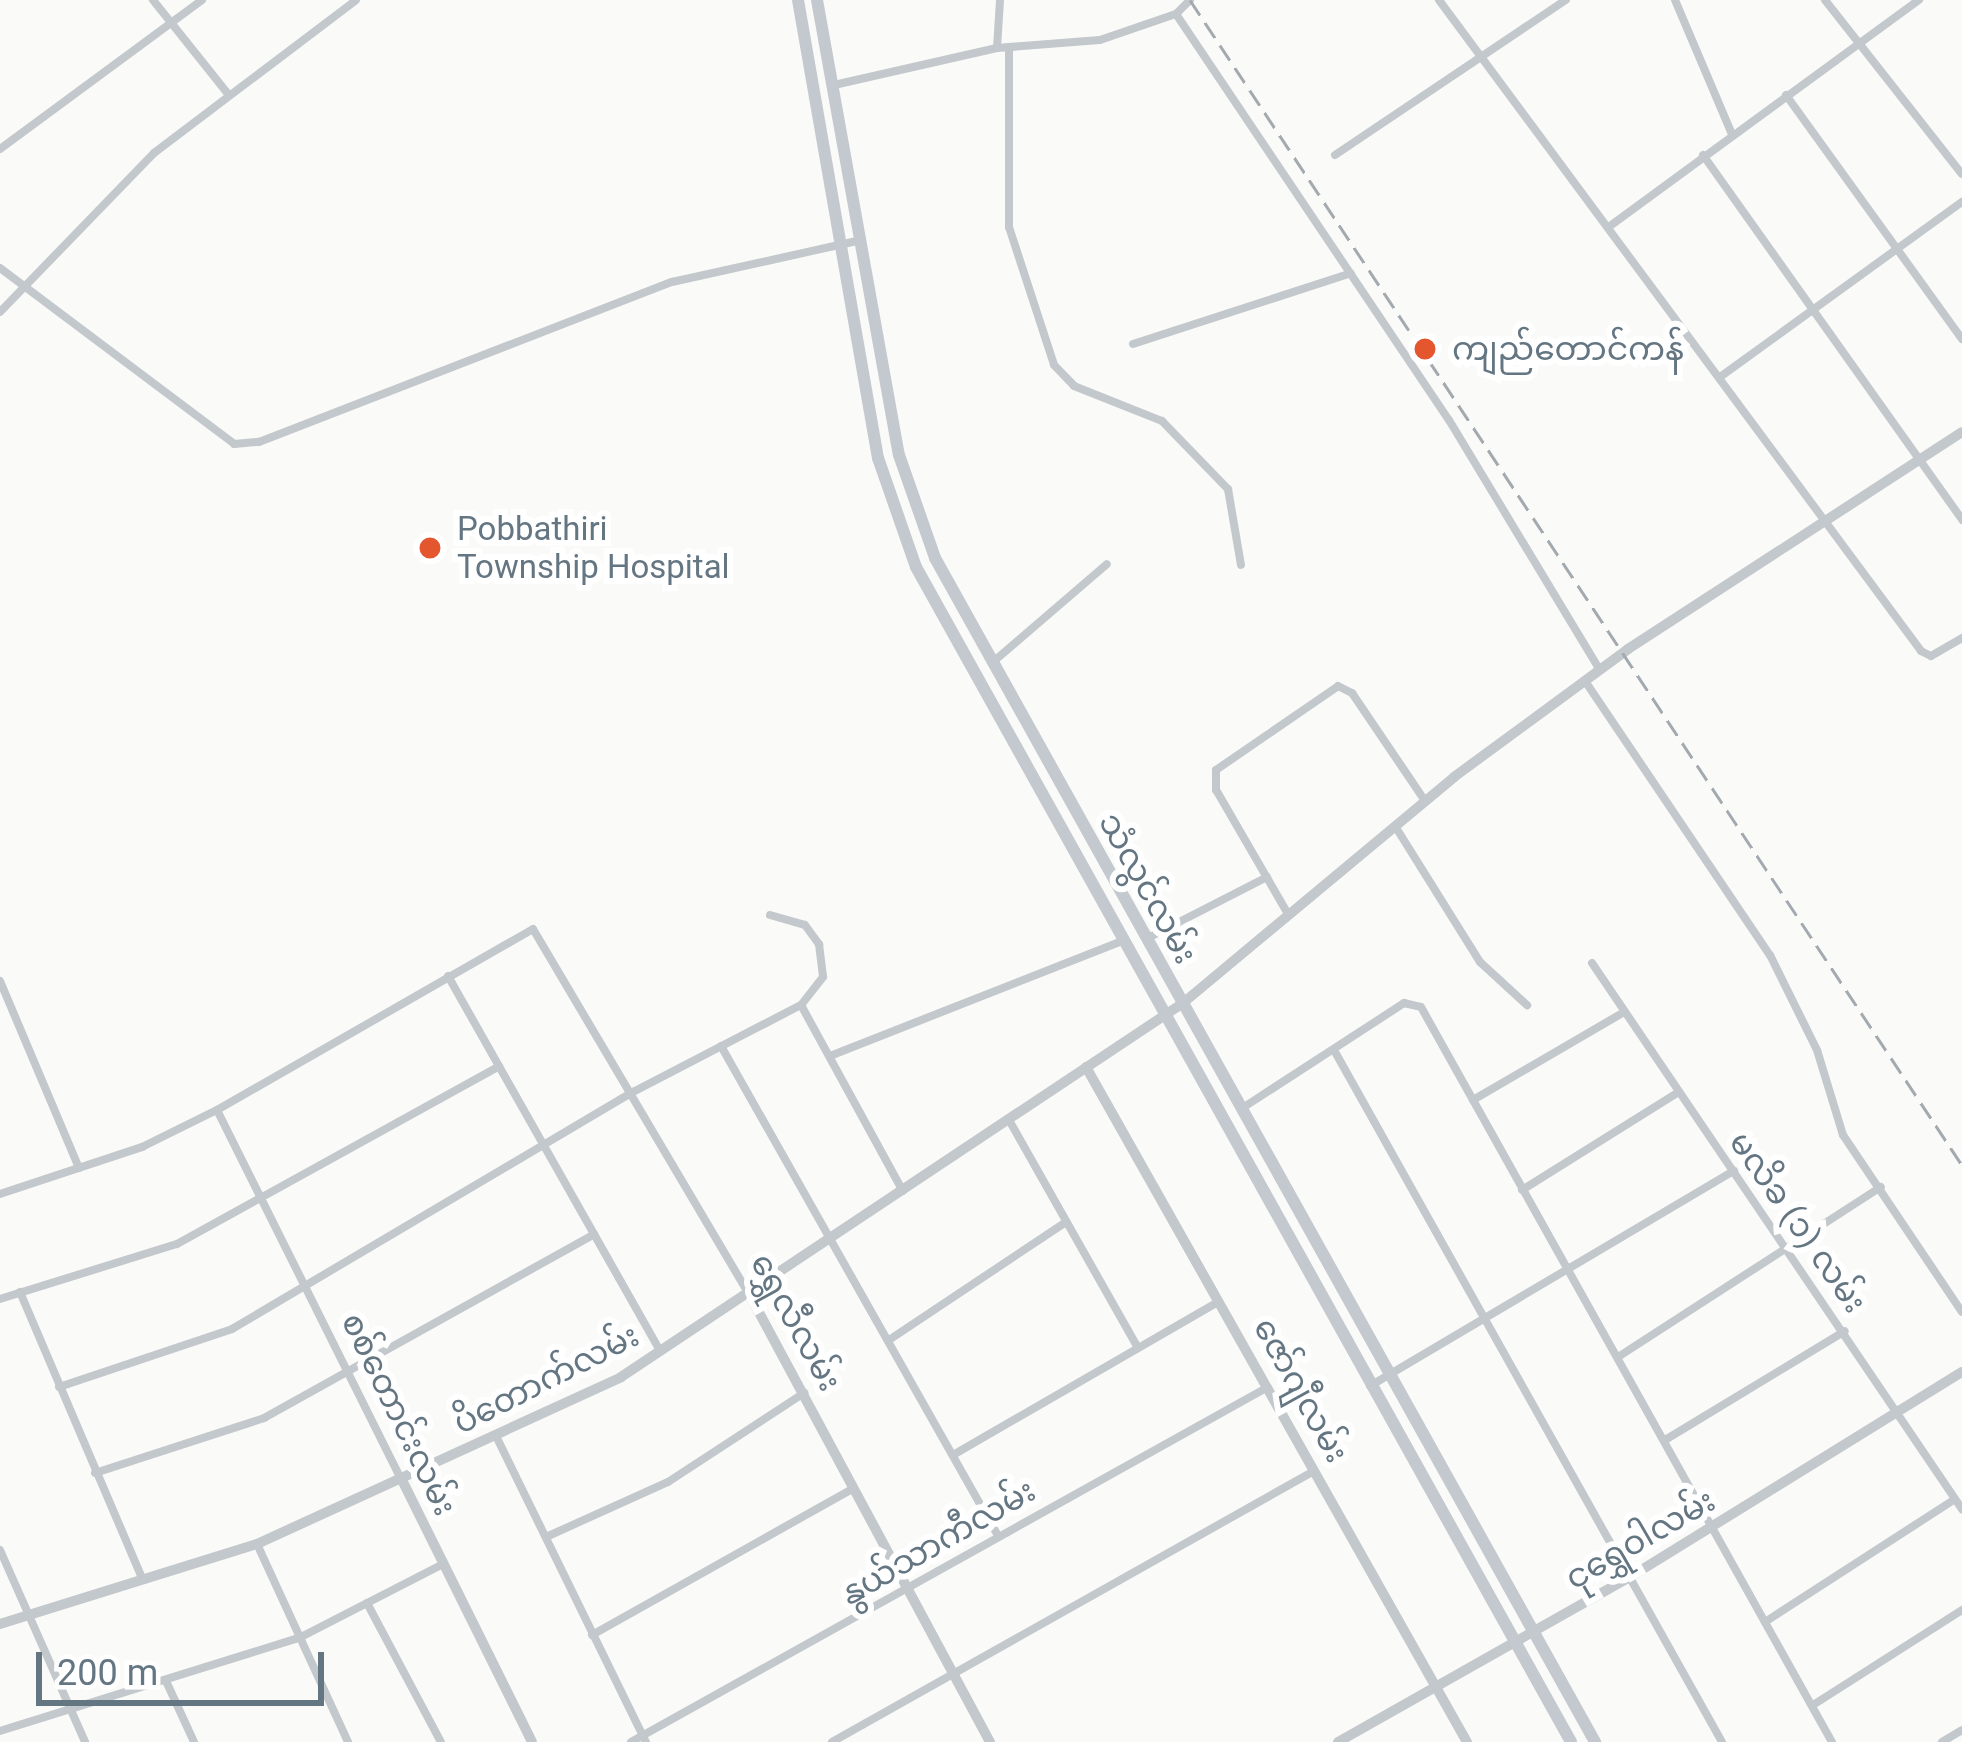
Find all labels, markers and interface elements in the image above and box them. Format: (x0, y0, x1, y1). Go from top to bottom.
place label: ကျည်တောင်ကန် (1452, 329, 1684, 369)
marker: ကျည်တောင်ကန် (1409, 333, 1441, 365)
place label: Pobbathiri Township Hospital (457, 509, 730, 587)
marker: Pobbathiri Township Hospital (414, 532, 446, 564)
street label: သံလွင်လမ်း (1090, 806, 1206, 970)
street label: မလိခ (၁) လမ်း (1721, 1124, 1875, 1320)
street label: ရွှေလီလမ်း (742, 1246, 850, 1398)
street label: စစ်တောင်းလမ်း (333, 1306, 465, 1522)
street label: ဇော်ဂျီလမ်း (1245, 1311, 1357, 1469)
street label: ပိတောက်လမ်း (447, 1315, 645, 1443)
street label: နွယ်သာကီလမ်း (834, 1470, 1042, 1614)
street label: ငုရွှေဝါလမ်း (1558, 1480, 1722, 1598)
scale bar (42, 1628, 330, 1702)
text: 200 m (57, 1652, 158, 1694)

